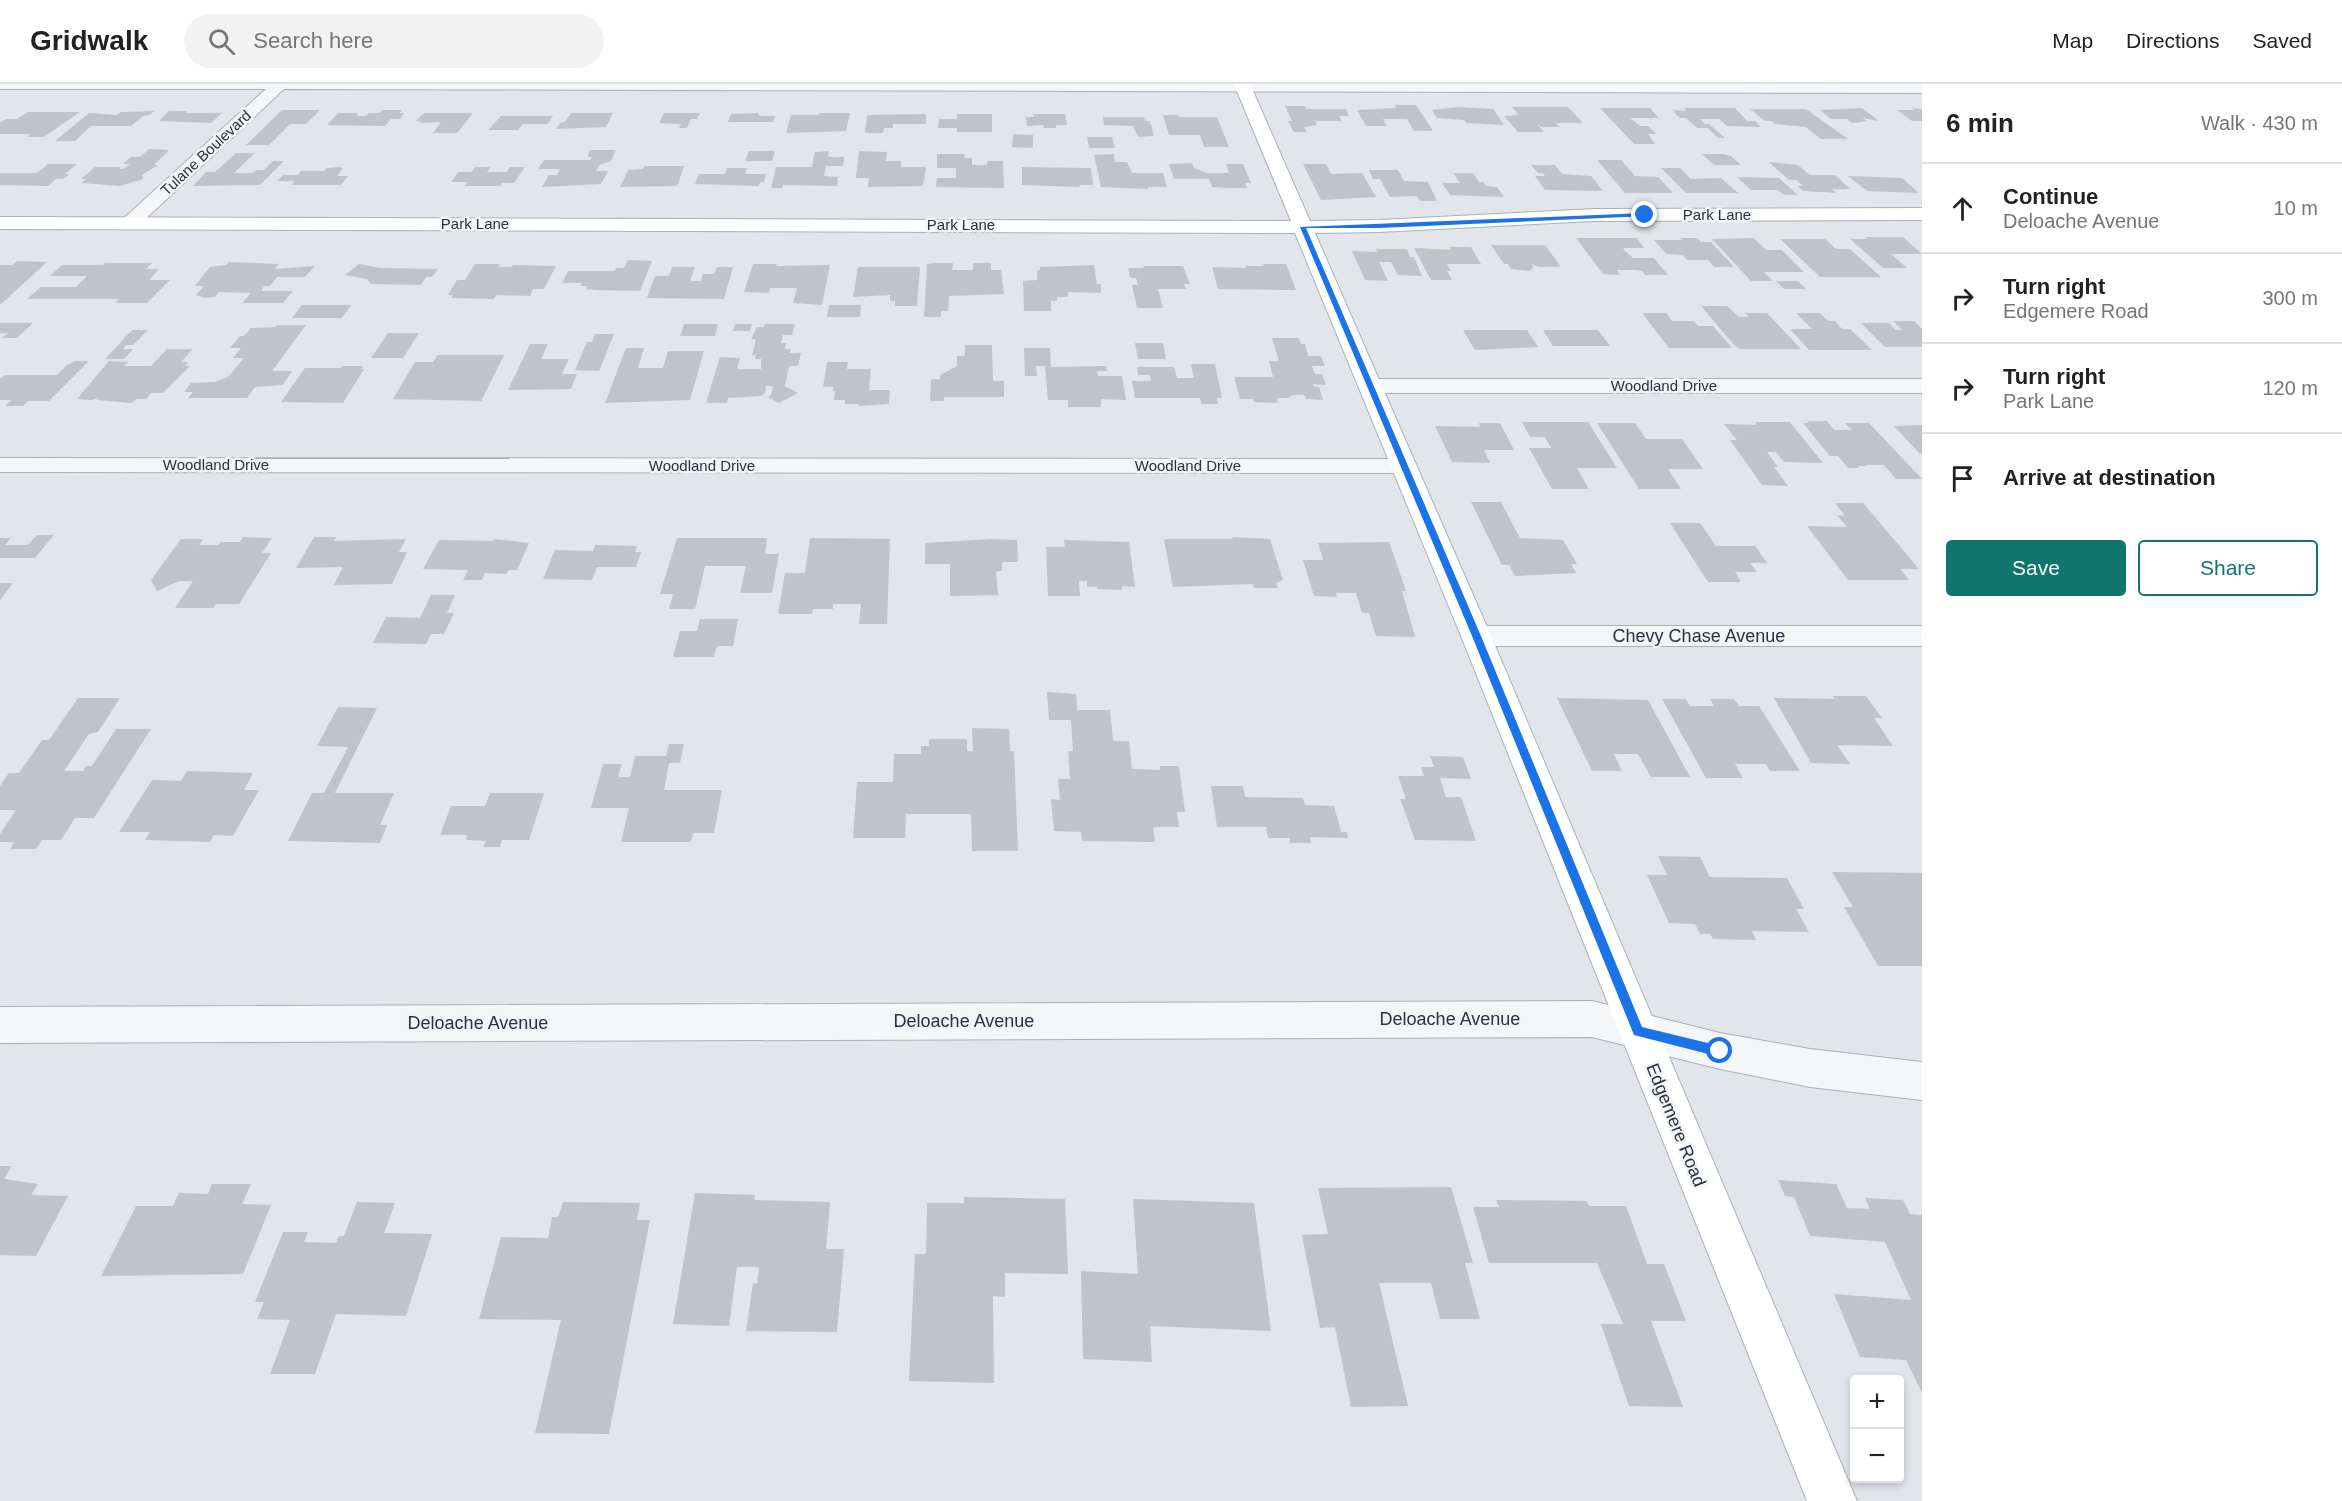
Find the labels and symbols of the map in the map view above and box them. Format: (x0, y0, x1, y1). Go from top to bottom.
street label: Tulane Boulevard (157, 107, 254, 199)
route end (1631, 201, 1657, 227)
street label: Park Lane (1683, 206, 1751, 223)
street label: Park Lane (441, 215, 509, 232)
street label: Park Lane (927, 216, 995, 233)
street label: Woodland Drive (1611, 377, 1717, 394)
street label: Woodland Drive (163, 456, 269, 473)
street label: Woodland Drive (649, 457, 755, 474)
street label: Woodland Drive (1135, 457, 1241, 474)
street label: Chevy Chase Avenue (1613, 626, 1785, 646)
street label: Deloache Avenue (1380, 1009, 1520, 1029)
street label: Deloache Avenue (894, 1011, 1034, 1031)
street label: Deloache Avenue (408, 1013, 548, 1033)
route start (1706, 1037, 1732, 1063)
street label: Edgemere Road (1642, 1060, 1710, 1190)

